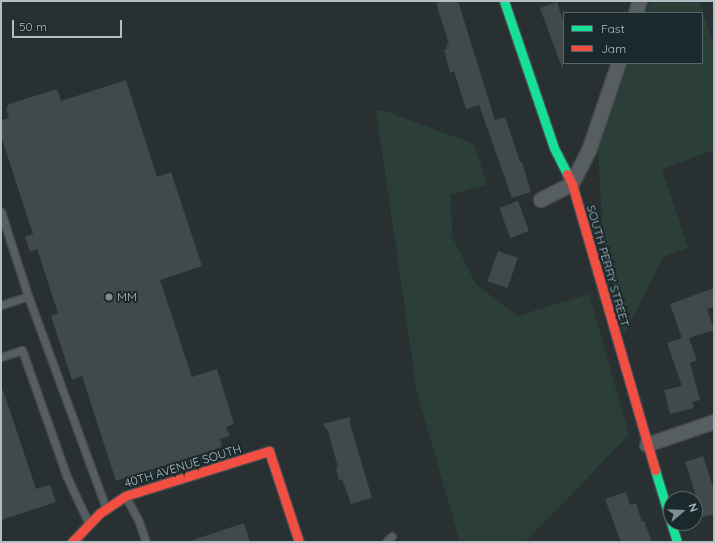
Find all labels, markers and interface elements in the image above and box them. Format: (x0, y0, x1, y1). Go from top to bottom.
scale bar (14, 12, 124, 38)
legend (563, 12, 703, 64)
text: 50 m (19, 19, 47, 34)
text: Fast (601, 21, 625, 36)
text: Jam (601, 41, 626, 56)
street label: SOUTH PERRY STREET (584, 203, 632, 329)
place label: MM (117, 290, 137, 304)
marker: MM (104, 292, 114, 302)
street label: 40TH AVENUE SOUTH (123, 441, 243, 491)
north arrow (663, 491, 703, 531)
text: N (685, 501, 701, 514)

